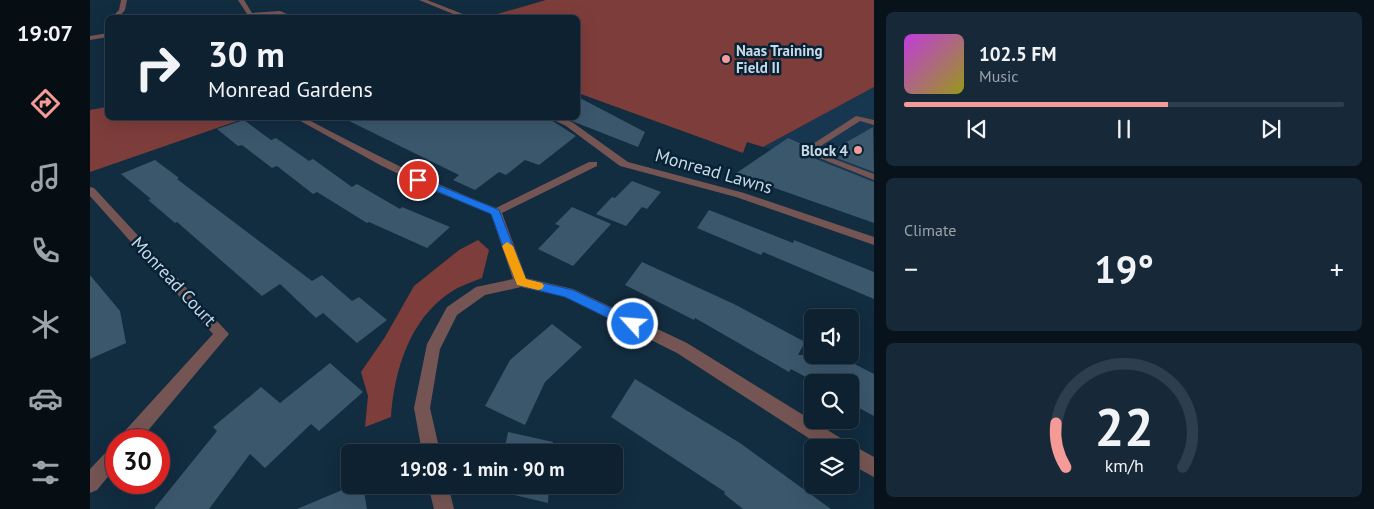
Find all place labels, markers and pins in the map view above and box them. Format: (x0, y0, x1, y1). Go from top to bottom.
place label: Naas Training Field II (736, 41, 822, 77)
marker: Naas Training Field II (720, 53, 732, 65)
place label: Block 4 (801, 141, 848, 160)
marker: Block 4 (852, 144, 864, 156)
pin (397, 159, 439, 201)

